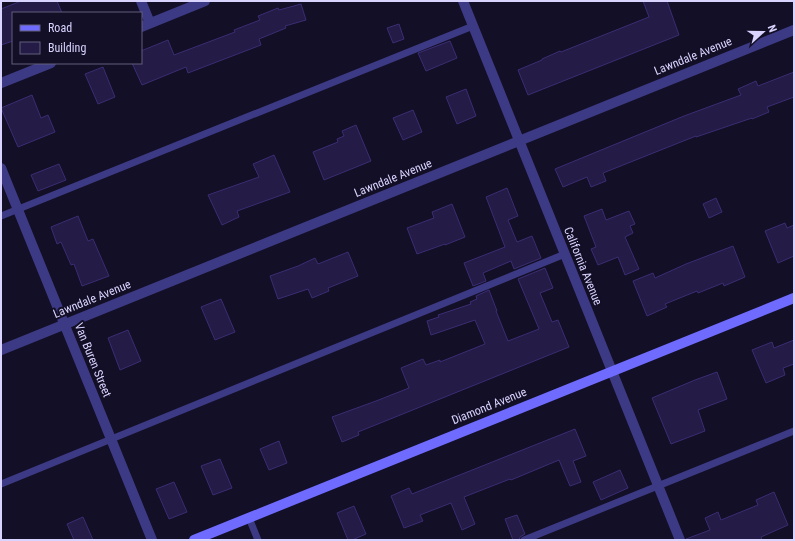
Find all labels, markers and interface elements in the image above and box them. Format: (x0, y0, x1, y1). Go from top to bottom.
legend (12, 12, 142, 64)
north arrow (743, 12, 783, 52)
text: Road (48, 21, 72, 35)
text: N (765, 23, 779, 34)
street label: Lawndale Avenue (652, 34, 734, 78)
text: Building (48, 41, 86, 55)
street label: Lawndale Avenue (352, 156, 434, 200)
street label: California Avenue (561, 225, 605, 308)
street label: Lawndale Avenue (51, 277, 133, 321)
street label: Van Buren Street (72, 321, 114, 400)
street label: Diamond Avenue (450, 384, 529, 427)

